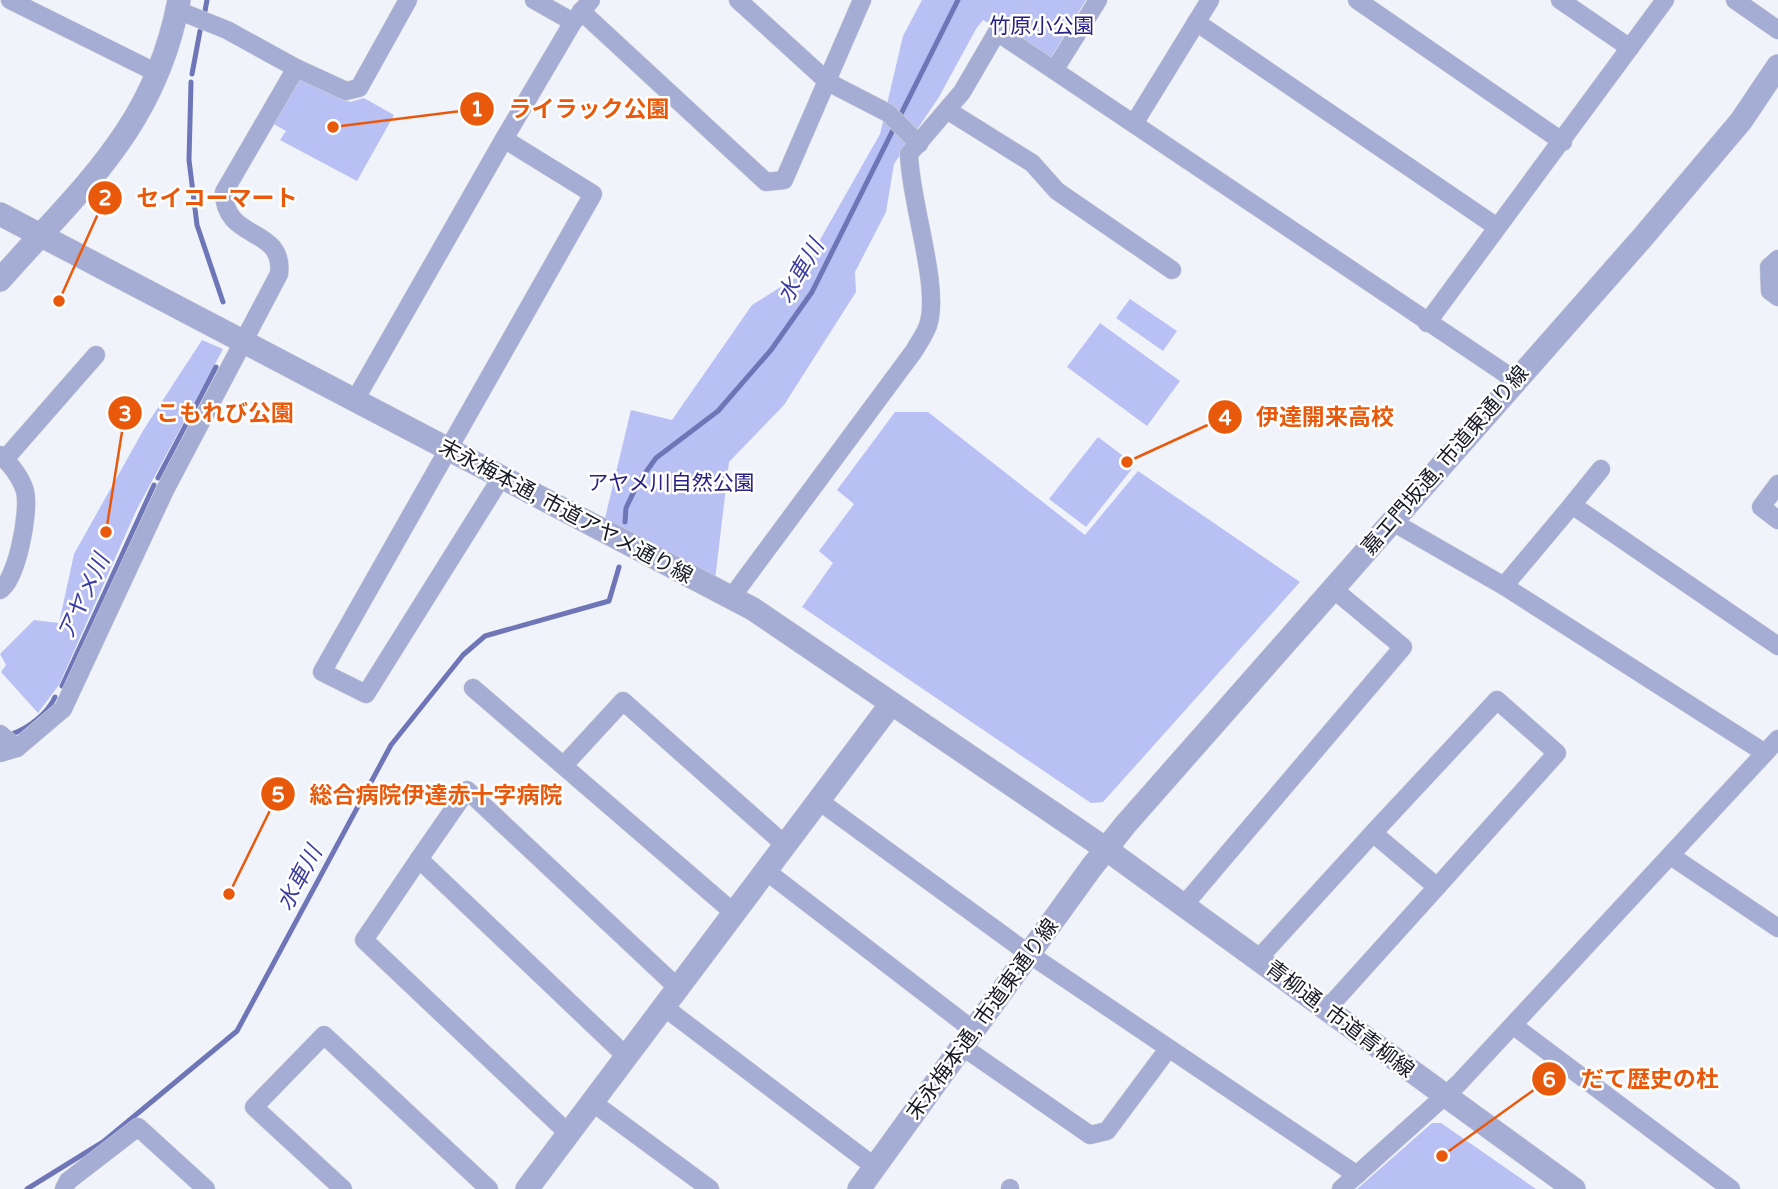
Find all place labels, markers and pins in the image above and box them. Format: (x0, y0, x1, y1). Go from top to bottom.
callout: ライラック公園 (460, 87, 684, 131)
callout: セイコーマート (87, 176, 311, 220)
callout: こもれび公園 (107, 391, 308, 435)
callout: 伊達開来高校 (1207, 395, 1408, 439)
callout: 総合病院伊達赤十字病院 (260, 772, 576, 816)
callout: だて歴史の杜 (1532, 1057, 1733, 1101)

